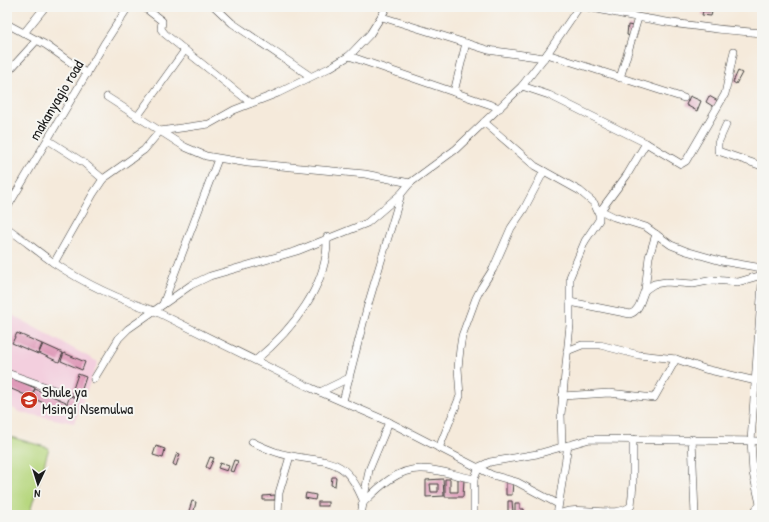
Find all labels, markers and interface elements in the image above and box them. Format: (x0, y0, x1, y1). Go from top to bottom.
street label: makanyagio road (24, 56, 88, 144)
place label: Shule ya Msingi Nsemulwa (42, 381, 133, 419)
school or university icon: Shule ya Msingi Nsemulwa (19, 390, 39, 410)
north arrow (18, 464, 58, 504)
text: N (34, 487, 41, 501)

